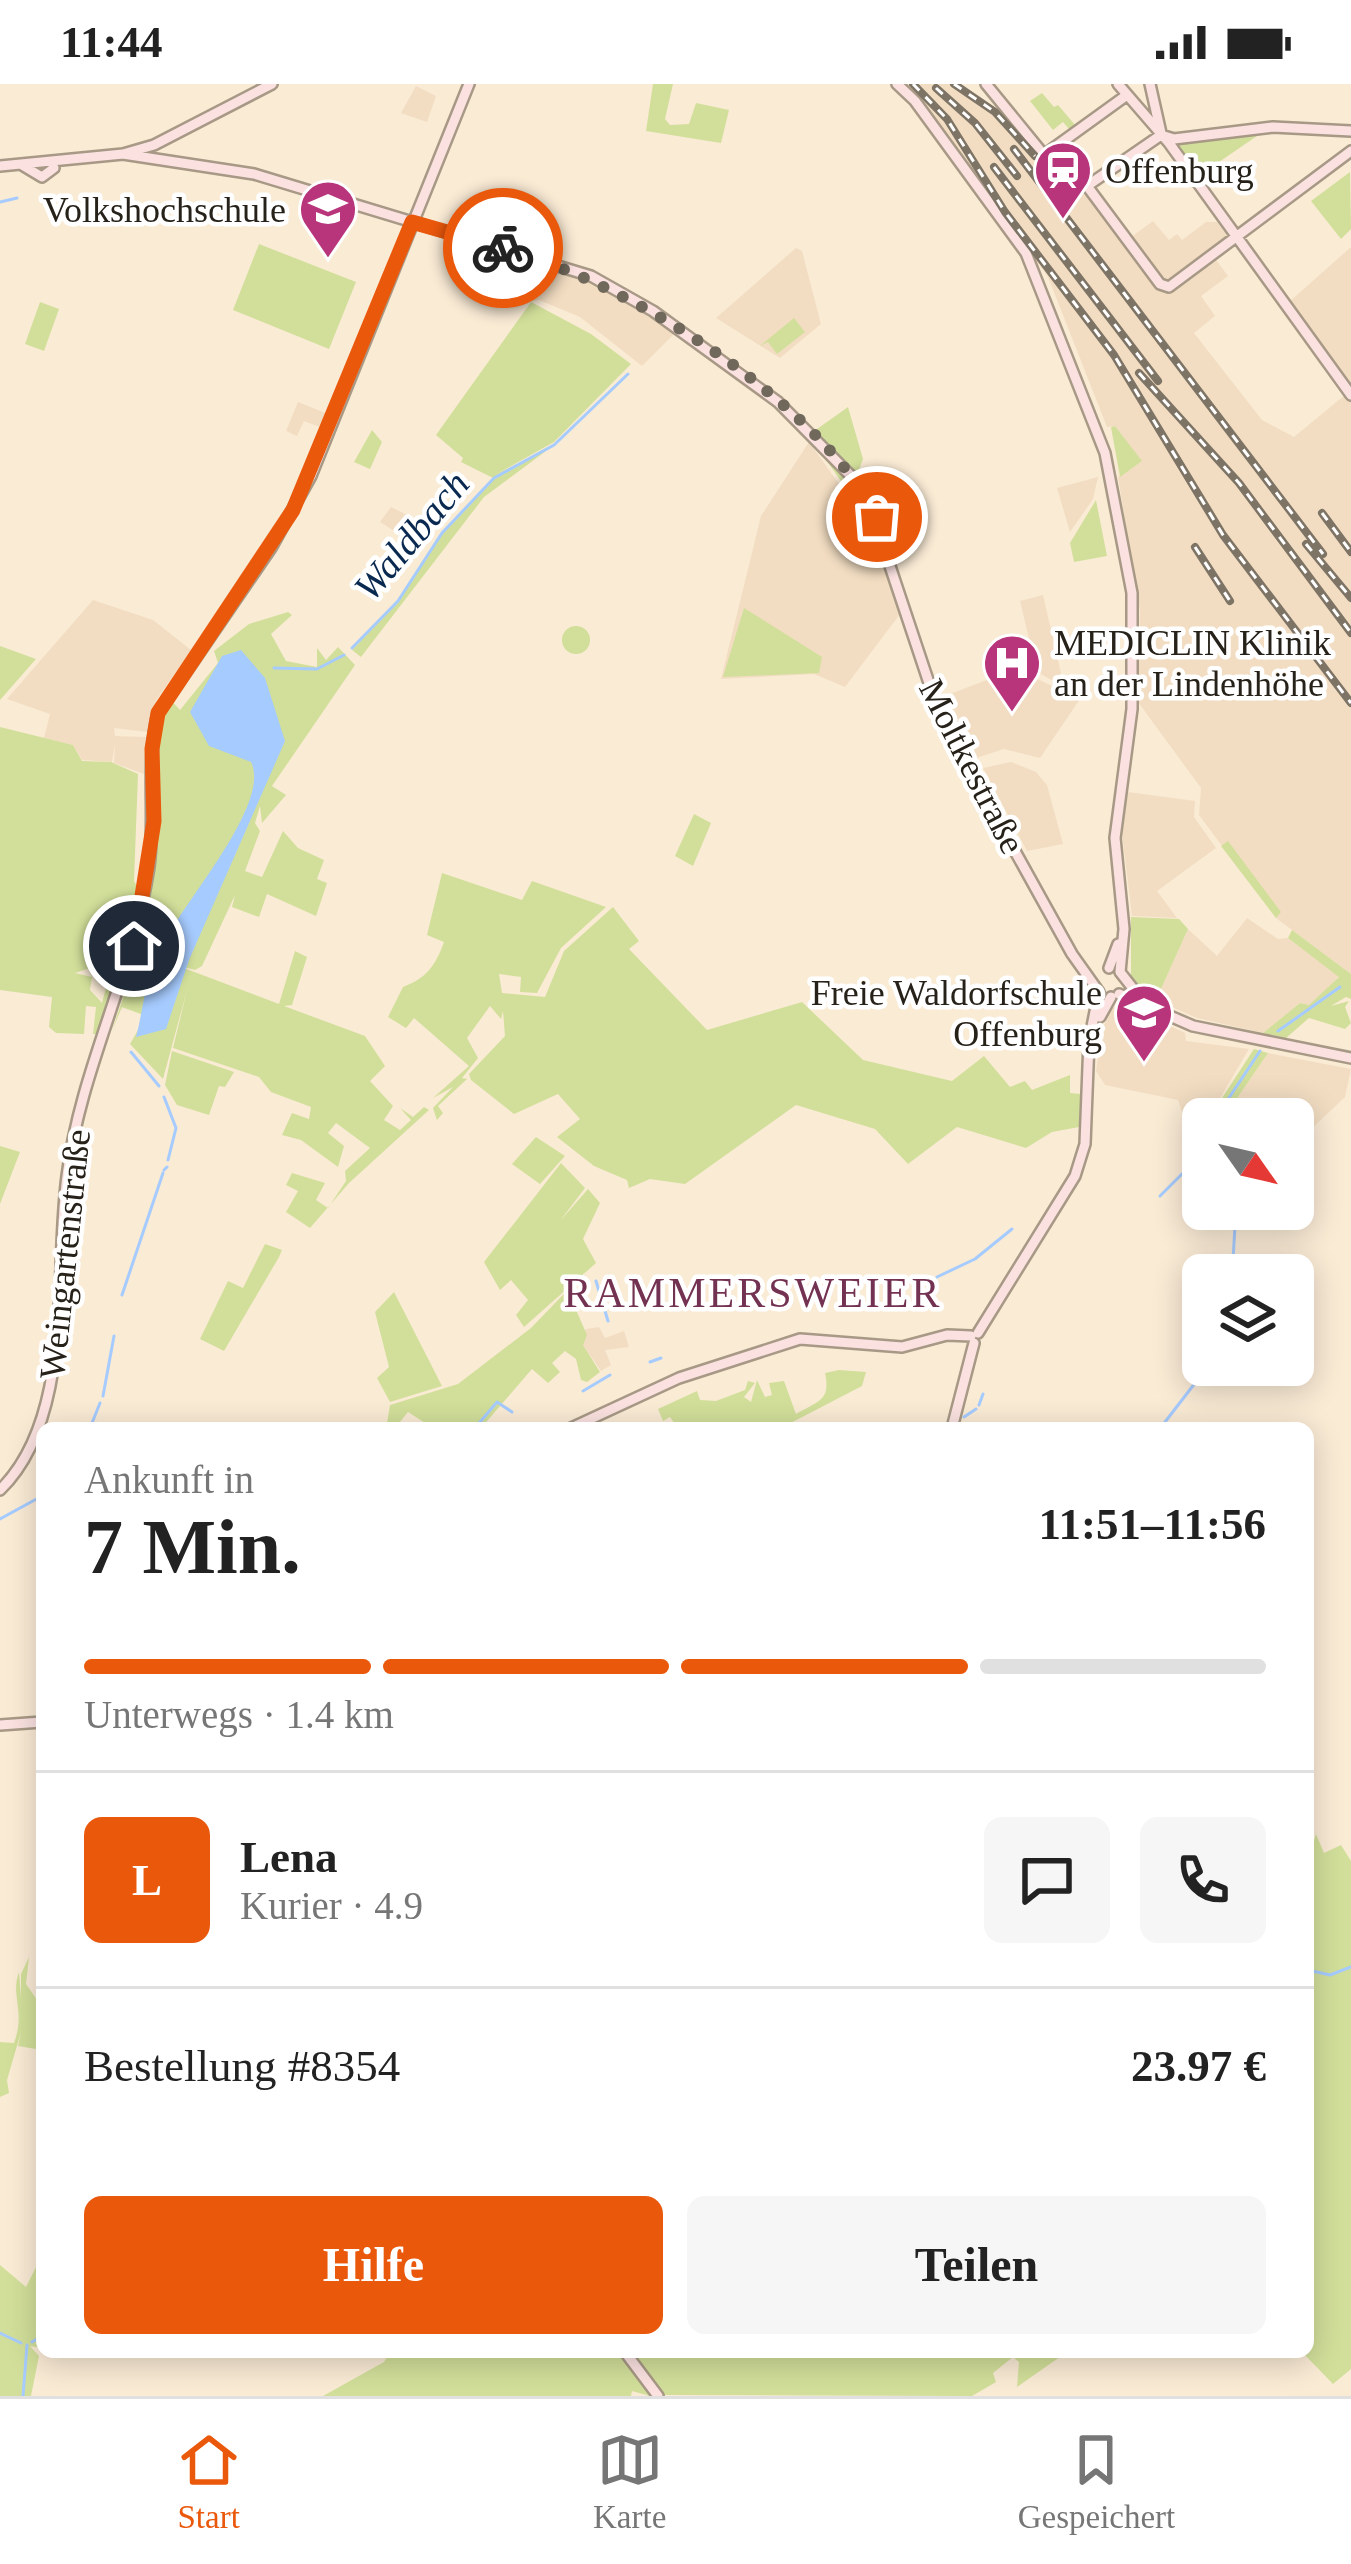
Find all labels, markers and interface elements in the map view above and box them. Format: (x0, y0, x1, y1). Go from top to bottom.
text: 11:44 (60, 17, 163, 67)
station icon: Offenburg (1032, 139, 1094, 221)
place label: Offenburg (1105, 151, 1254, 191)
school or university icon: Volkshochschule (297, 178, 359, 260)
courier (443, 188, 563, 308)
place label: Volkshochschule (43, 190, 286, 230)
icon: bike (470, 215, 536, 281)
water label: Waldbach (345, 462, 478, 608)
pin (826, 466, 928, 568)
icon: bag (844, 484, 910, 550)
place label: MEDICLIN Klinik an der Lindenhöhe (1054, 623, 1331, 704)
hospital icon: MEDICLIN Klinik an der Lindenhöhe (981, 632, 1043, 714)
street label: Moltkestraße (911, 673, 1033, 860)
pin (83, 895, 185, 997)
icon: home (101, 913, 167, 979)
place label: Freie Waldorfschule Offenburg (811, 973, 1102, 1054)
school or university icon: Freie Waldorfschule Offenburg (1113, 982, 1175, 1064)
north arrow (1182, 1098, 1314, 1230)
map controls (1182, 1098, 1314, 1386)
street label: Weingartenstraße (32, 1127, 98, 1381)
button: layers (1182, 1254, 1314, 1386)
district label: RAMMERSWEIER (563, 1270, 943, 1316)
text: Ankunft in (84, 1458, 254, 1501)
text: 11:51–11:56 (1038, 1499, 1266, 1549)
text: 7 Min. (84, 1503, 301, 1590)
text: Unterwegs · 1.4 km (84, 1693, 394, 1736)
button: chat (984, 1817, 1110, 1943)
button: phone (1140, 1817, 1266, 1943)
text: Lena (240, 1832, 338, 1882)
text: L (132, 1855, 162, 1905)
text: Kurier · 4.9 (240, 1884, 423, 1927)
text: Bestellung #8354 (84, 2041, 400, 2091)
text: 23.97 € (1131, 2041, 1266, 2091)
button: Hilfe (84, 2196, 663, 2334)
button: Teilen (687, 2196, 1266, 2334)
tab: Start (176, 2427, 242, 2536)
tab: Karte (593, 2427, 666, 2536)
tab: Gespeichert (1018, 2427, 1175, 2536)

